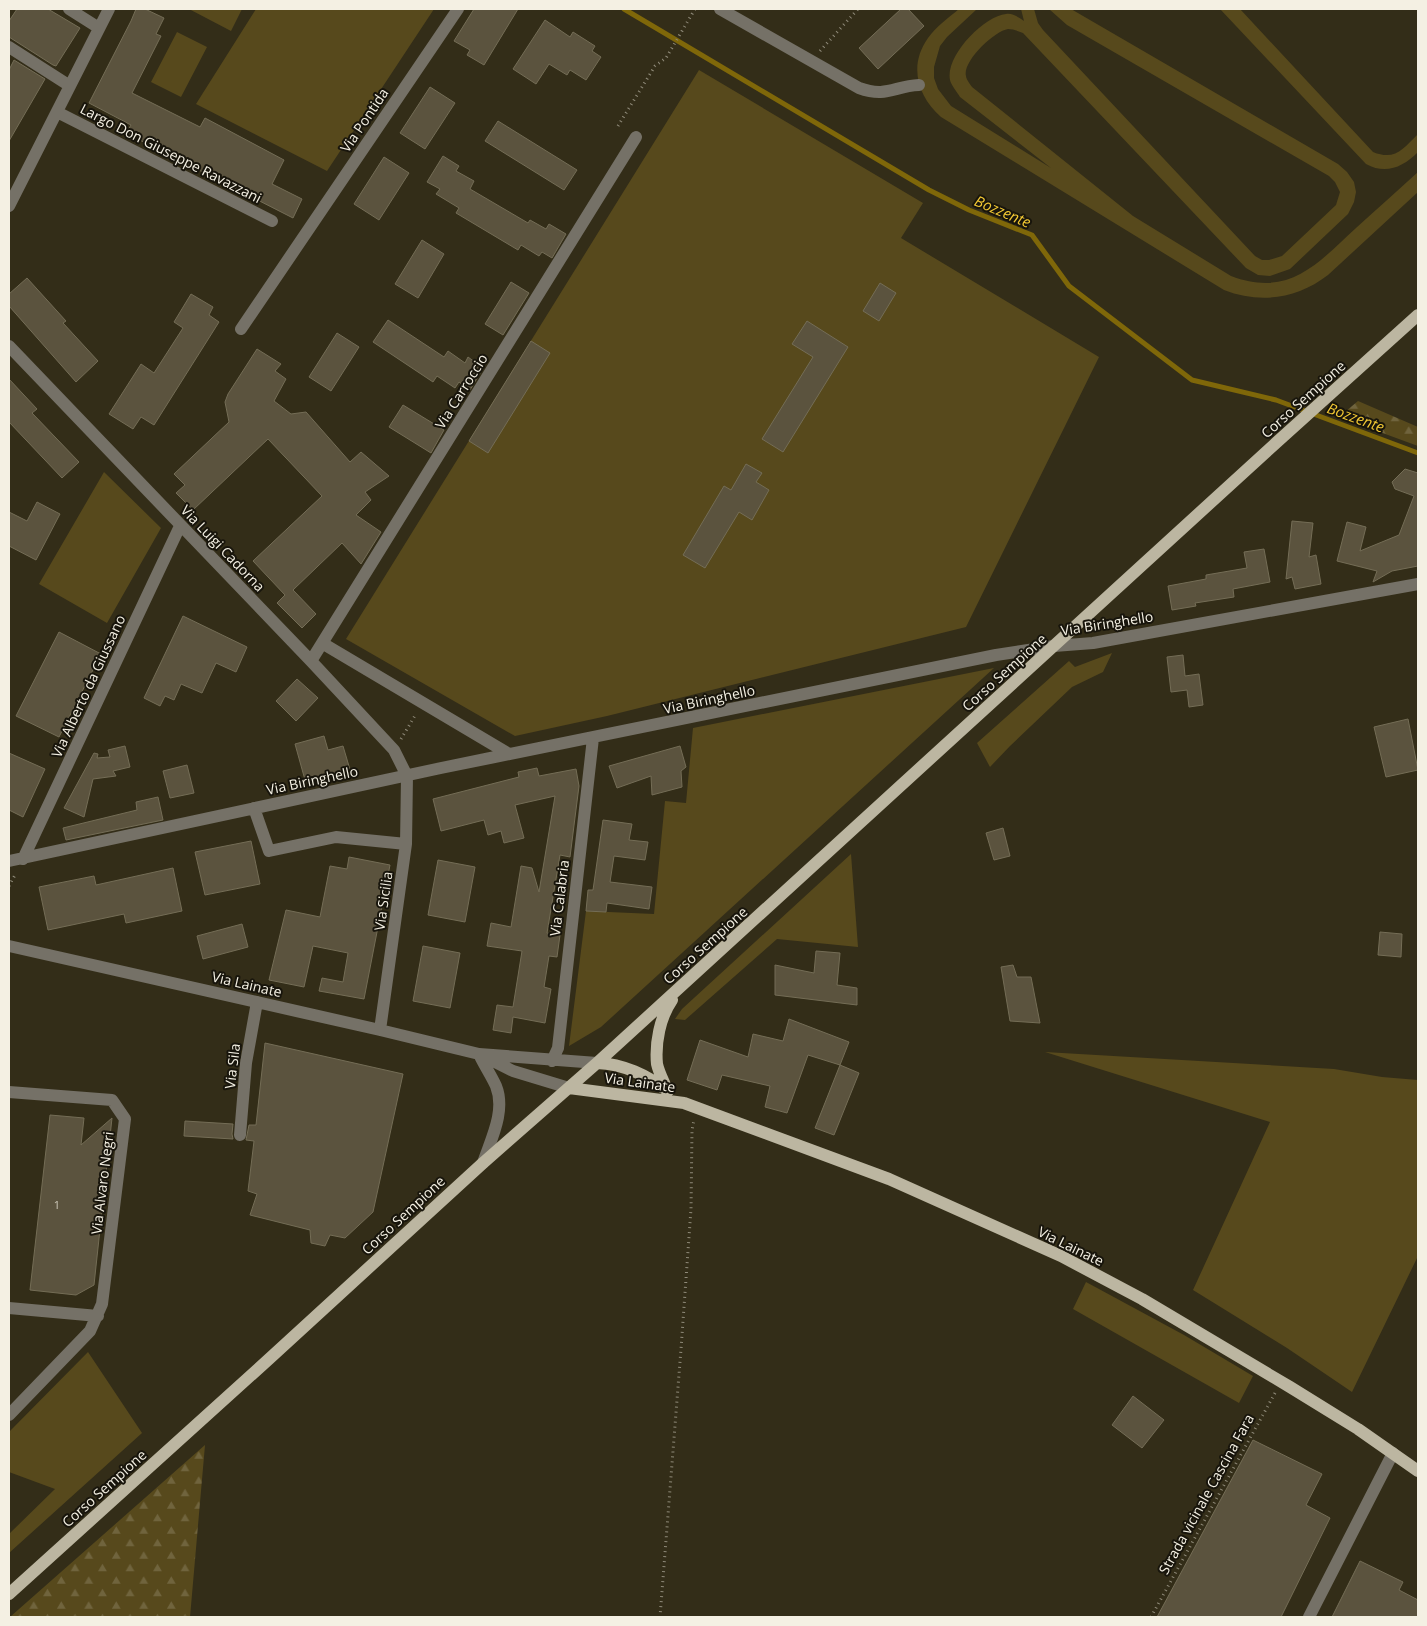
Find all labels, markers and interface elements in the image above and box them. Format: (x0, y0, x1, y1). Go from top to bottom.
street label: Via Pontida (336, 84, 392, 156)
street label: Largo Don Giuseppe Ravazzani (77, 99, 265, 207)
water label: Bozzente (972, 190, 1035, 232)
street label: Via Carroccio (430, 350, 492, 432)
street label: Corso Sempione (1257, 356, 1349, 442)
water label: Bozzente (1325, 397, 1388, 437)
street label: Via Luigi Cadorna (177, 501, 269, 595)
street label: Via Biringhello (1059, 606, 1155, 640)
street label: Via Alberto da Giussano (47, 612, 129, 760)
street label: Corso Sempione (958, 629, 1050, 715)
street label: Via Biringhello (661, 680, 757, 718)
street label: Via Biringhello (264, 761, 360, 799)
street label: Via Calabria (545, 859, 573, 937)
street label: Via Sicilia (369, 870, 397, 932)
street label: Corso Sempione (659, 902, 751, 988)
street label: Via Lainate (210, 967, 284, 1001)
street label: Via Sila (220, 1042, 244, 1090)
street label: Via Lainate (603, 1068, 677, 1096)
street label: Via Alvaro Negri (86, 1130, 118, 1236)
street label: Corso Sempione (357, 1171, 449, 1258)
house number: 1 (54, 1197, 60, 1212)
street label: Via Lainate (1035, 1222, 1107, 1270)
street label: Strada vicinale Cascina Fara (1154, 1411, 1258, 1577)
street label: Corso Sempione (58, 1445, 150, 1531)

